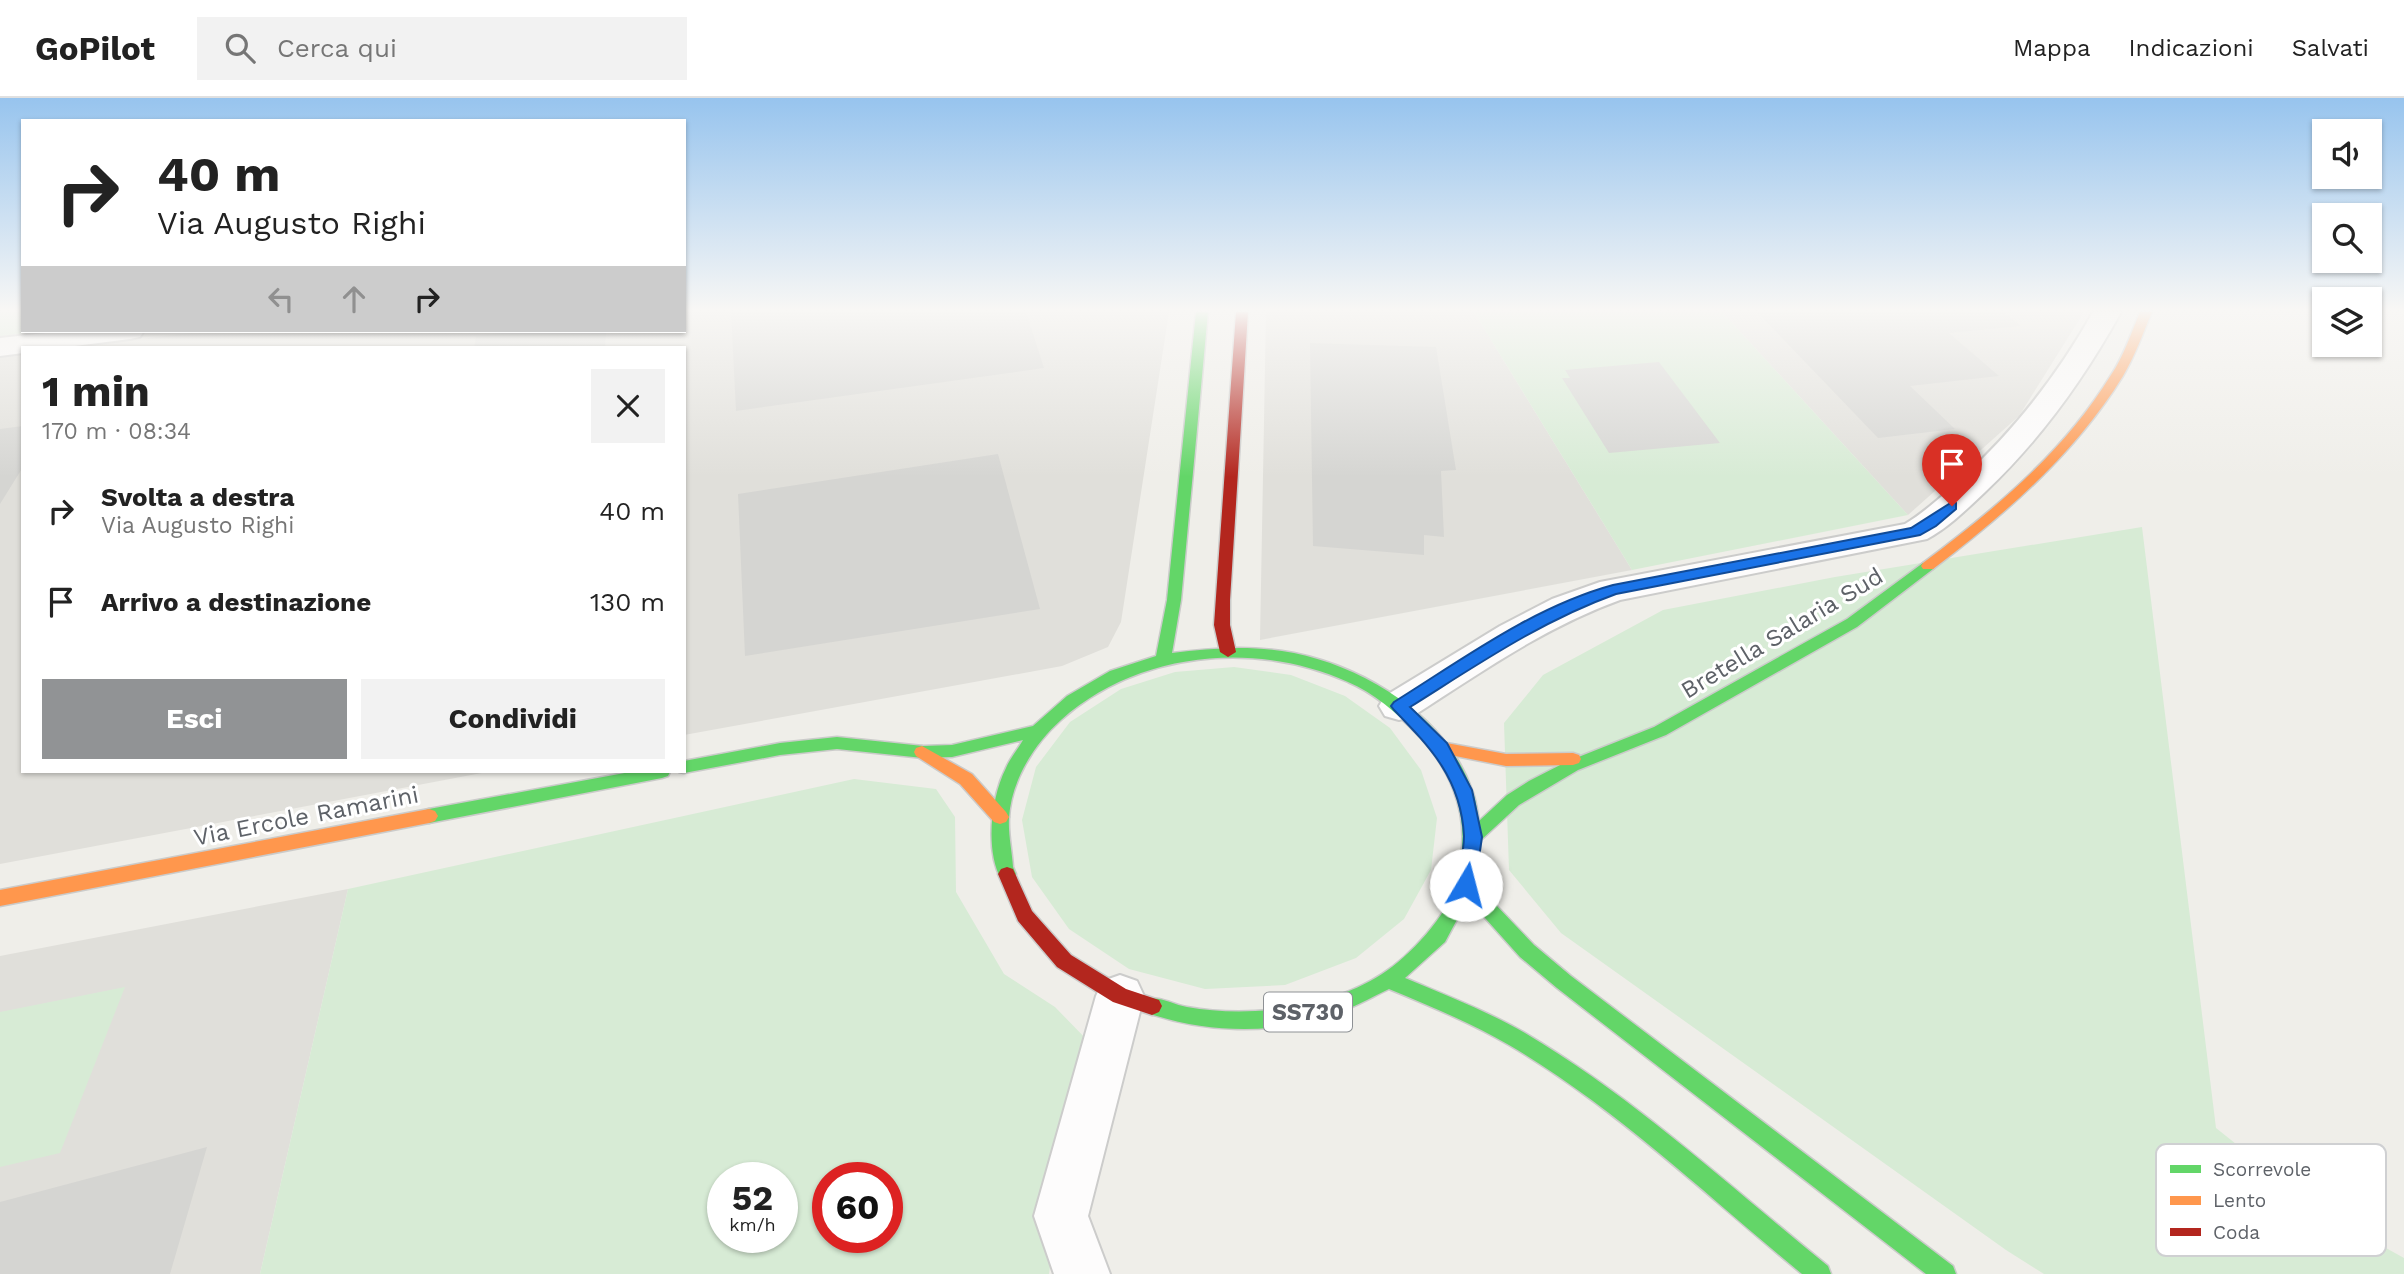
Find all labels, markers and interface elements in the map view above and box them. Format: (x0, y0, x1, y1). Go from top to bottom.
search box (197, 17, 687, 80)
text: GoPilot (35, 29, 155, 68)
icon: search (221, 29, 259, 67)
text: Cerca qui (277, 33, 397, 63)
text: Mappa (2013, 34, 2091, 62)
text: Indicazioni (2129, 34, 2254, 62)
text: Salvati (2292, 34, 2369, 62)
map controls (2312, 119, 2382, 357)
button: sound (2312, 119, 2382, 189)
text: 40 m (157, 145, 280, 203)
icon: right (42, 147, 133, 238)
button: search (2312, 203, 2382, 273)
text: Via Augusto Righi (157, 204, 426, 242)
icon: left (262, 280, 300, 318)
icon: ahead (335, 280, 373, 318)
icon: right (408, 280, 446, 318)
button: layers (2312, 287, 2382, 357)
text: 1 min (42, 367, 150, 416)
button: close (591, 369, 665, 443)
text: 170 m · 08:34 (42, 418, 191, 445)
pin (1922, 434, 1982, 506)
icon: arrive (1933, 445, 1971, 483)
text: Svolta a destra (101, 482, 294, 512)
icon: right (42, 492, 80, 530)
text: 40 m (599, 496, 665, 526)
text: Via Augusto Righi (101, 512, 294, 539)
street label: Bretella Salaria Sud (1676, 562, 1888, 704)
icon: arrive (42, 583, 80, 621)
text: Arrivo a destinazione (101, 587, 371, 617)
text: 130 m (590, 587, 665, 617)
button: Esci (42, 679, 347, 759)
button: Condividi (361, 679, 665, 759)
street label: Via Ercole Ramarini (191, 780, 421, 852)
position arrow (1429, 848, 1503, 922)
road number: SS730 (1264, 992, 1352, 1032)
legend (2156, 1144, 2386, 1256)
text: Scorrevole (2213, 1158, 2311, 1181)
speed limit sign: 60 (812, 1162, 903, 1253)
text: 52 (732, 1177, 773, 1219)
text: Lento (2213, 1189, 2266, 1212)
text: km/h (729, 1214, 776, 1235)
text: Coda (2213, 1221, 2260, 1244)

